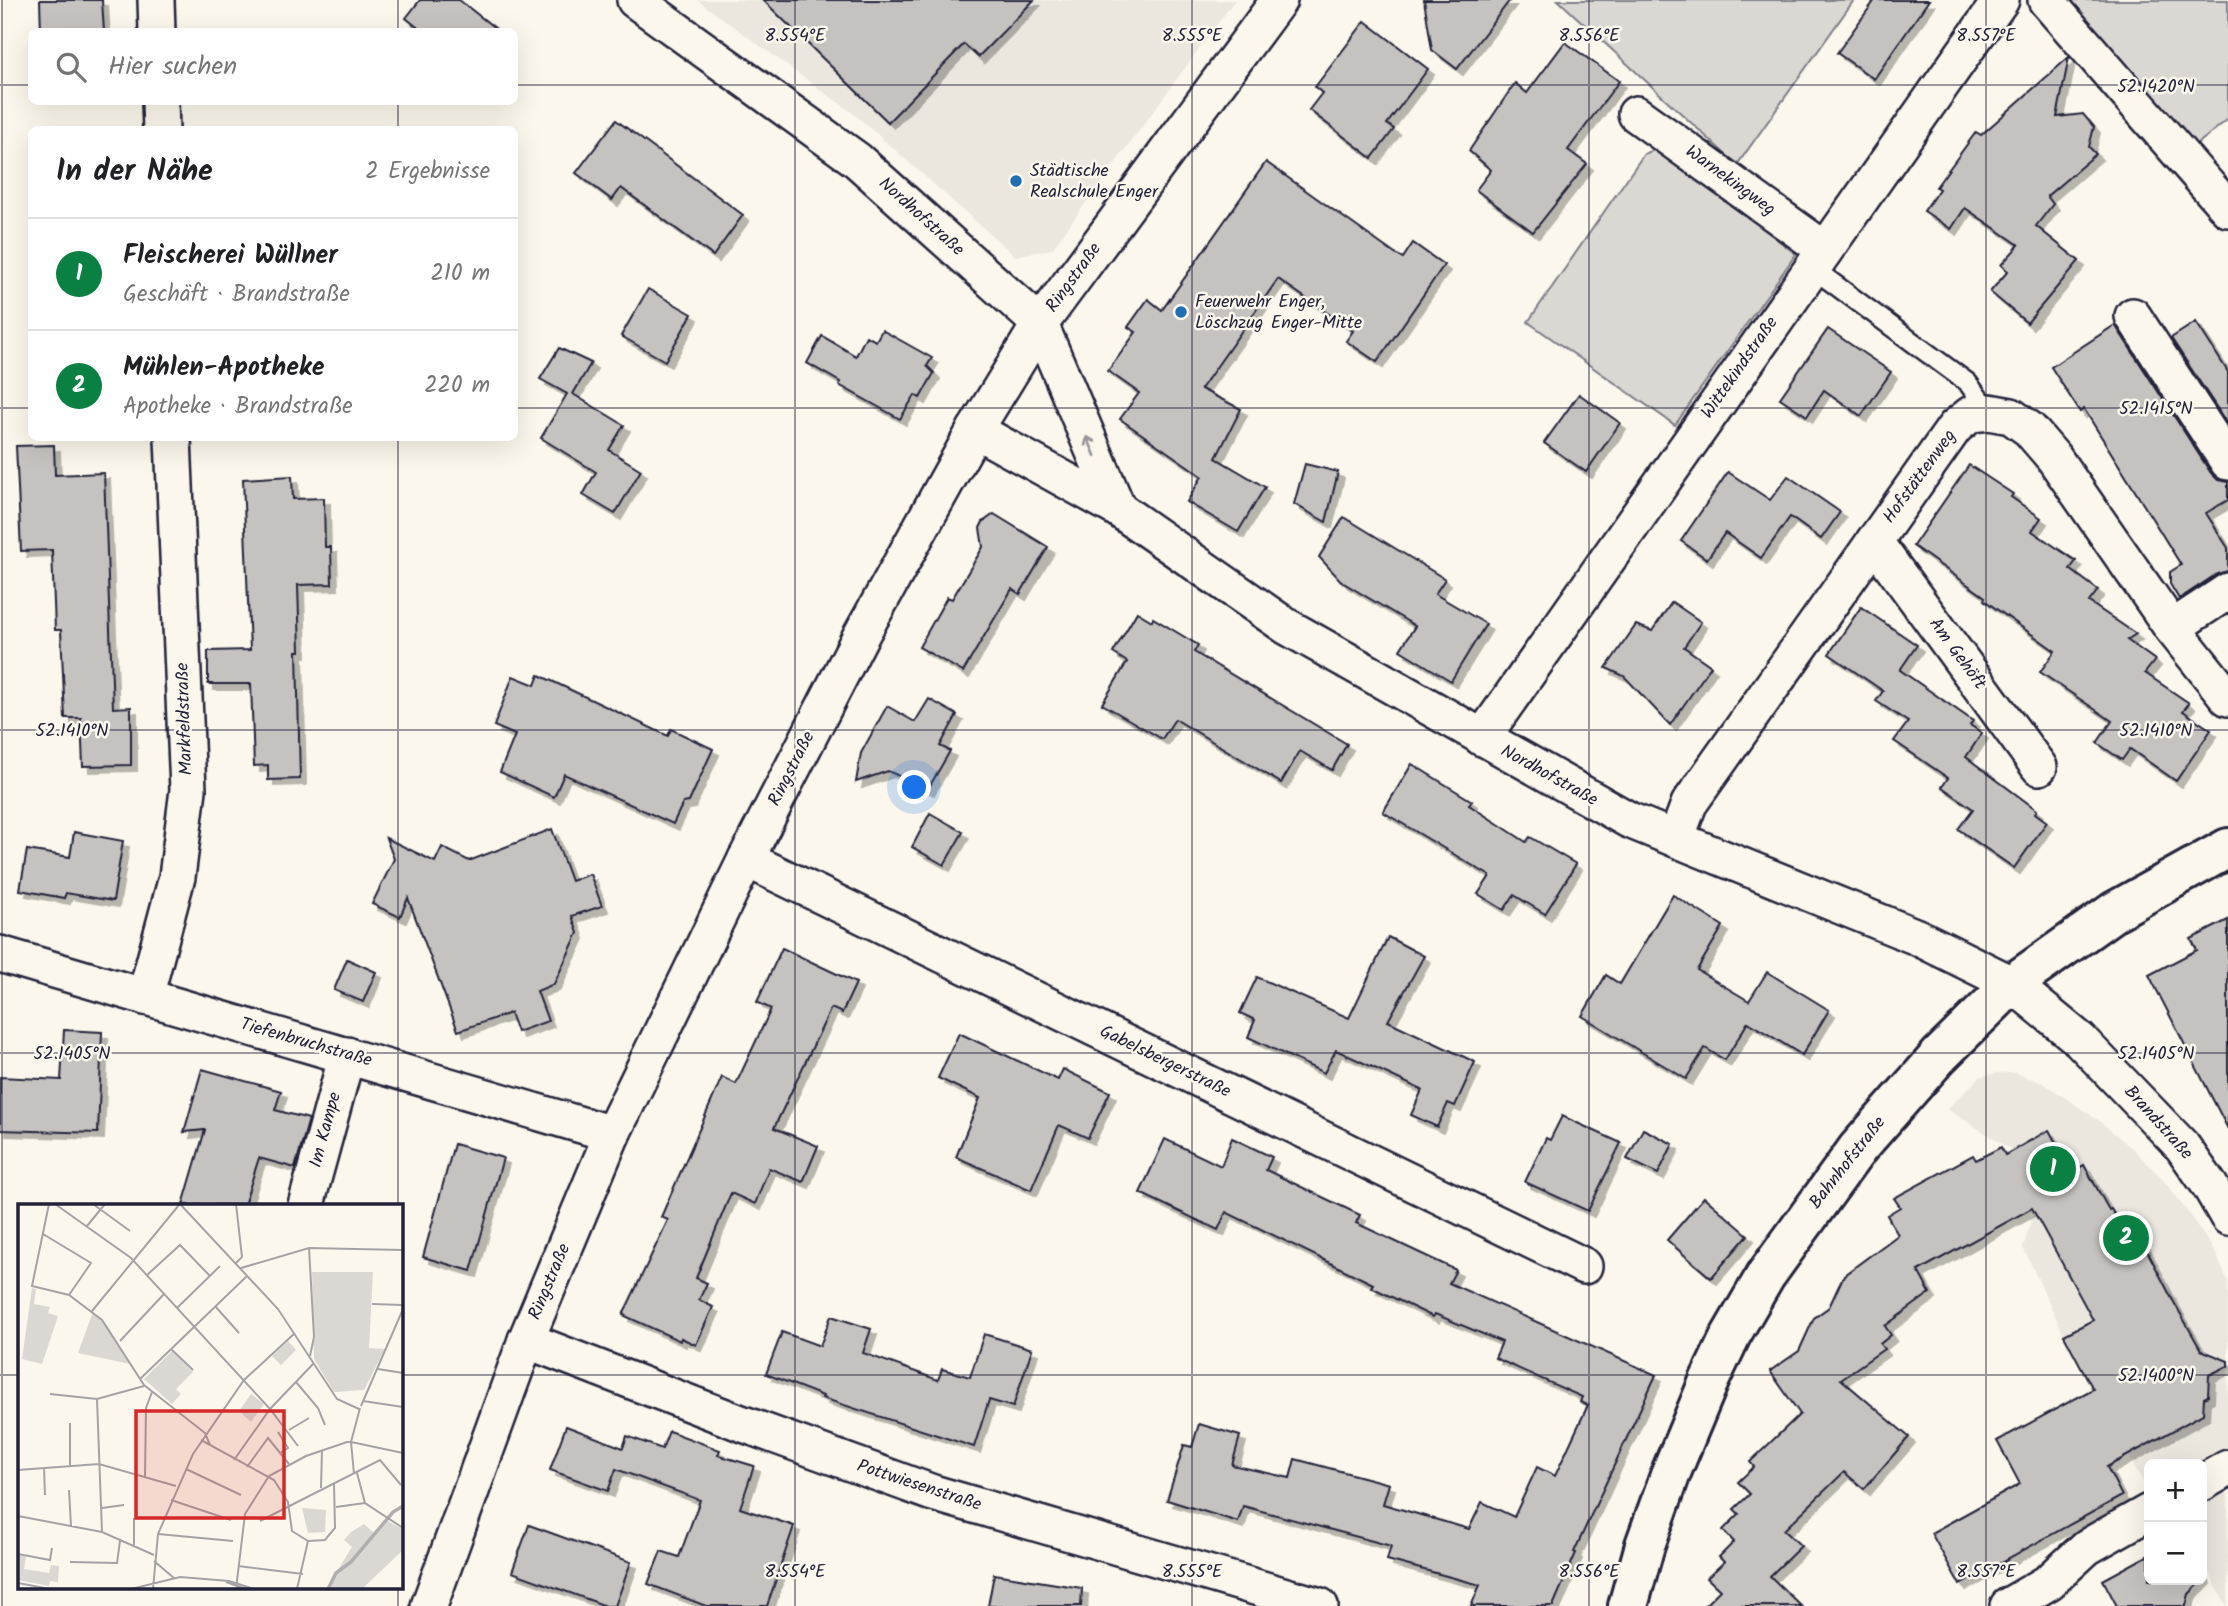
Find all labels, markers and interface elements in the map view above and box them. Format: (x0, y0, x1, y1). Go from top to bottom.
text: 8.554°E (765, 22, 826, 51)
text: 8.555°E (1162, 22, 1223, 51)
text: 8.556°E (1558, 22, 1620, 51)
text: 8.557°E (1956, 22, 2016, 51)
search box (28, 28, 518, 105)
text: Hier suchen (108, 46, 237, 88)
icon: search (52, 48, 90, 86)
text: 52.1420°N (2117, 73, 2195, 102)
street label: Warnekingweg (1679, 138, 1781, 224)
text: In der Nähe (56, 148, 213, 196)
text: 2 Ergebnisse (365, 154, 490, 190)
place label: Städtische Realschule Enger (1030, 157, 1159, 207)
street label: Nordhofstraße (871, 170, 971, 264)
marker: Städtische Realschule Enger (1008, 173, 1024, 189)
text: Fleischerei Wüllner (123, 235, 338, 277)
street label: Ringstraße (1039, 237, 1109, 319)
text: 1 (76, 256, 82, 292)
text: 210 m (430, 256, 490, 292)
text: Geschäft · Brandstraße (123, 277, 350, 313)
place label: Feuerwehr Enger, Löschzug Enger-Mitte (1195, 288, 1362, 338)
marker: Feuerwehr Enger, Löschzug Enger-Mitte (1173, 304, 1189, 320)
street label: Wittekindstraße (1694, 311, 1786, 425)
text: Mühlen-Apotheke (123, 347, 324, 389)
text: 2 (72, 368, 86, 404)
text: 220 m (424, 368, 490, 404)
text: Apotheke · Brandstraße (123, 389, 353, 425)
text: 52.1415°N (2119, 395, 2193, 424)
street label: Hofstättenweg (1876, 424, 1964, 530)
one-way arrow (1084, 436, 1097, 457)
street label: Am Gehöft (1921, 612, 1994, 697)
street label: Markfeldstraße (169, 662, 201, 776)
text: 52.1410°N (36, 717, 108, 746)
text: 52.1410°N (2120, 717, 2192, 746)
street label: Ringstraße (761, 727, 823, 811)
street label: Nordhofstraße (1495, 737, 1603, 815)
your location (897, 770, 931, 804)
street label: Tiefenbruchstraße (237, 1010, 375, 1076)
street label: Gabelsbergerstraße (1094, 1018, 1236, 1106)
text: 52.1405°N (34, 1040, 110, 1069)
text: 52.1405°N (2118, 1040, 2194, 1069)
street label: Brandstraße (2116, 1079, 2200, 1167)
street label: Im Kampe (302, 1089, 350, 1171)
street label: Bahnhofstraße (1802, 1110, 1894, 1216)
pin: 1 (2030, 1143, 2076, 1195)
inset map (18, 1204, 402, 1588)
pin: 2 (2103, 1212, 2149, 1264)
street label: Ringstraße (521, 1239, 579, 1325)
text: 52.1400°N (2118, 1362, 2194, 1391)
street label: Pottwiesenstraße (853, 1452, 985, 1520)
map controls (2144, 1459, 2207, 1585)
button: + (2144, 1459, 2207, 1522)
button: − (2144, 1522, 2207, 1585)
text: 8.554°E (765, 1558, 826, 1587)
text: 8.555°E (1162, 1558, 1223, 1587)
text: 8.556°E (1558, 1558, 1620, 1587)
text: 8.557°E (1956, 1558, 2016, 1587)

